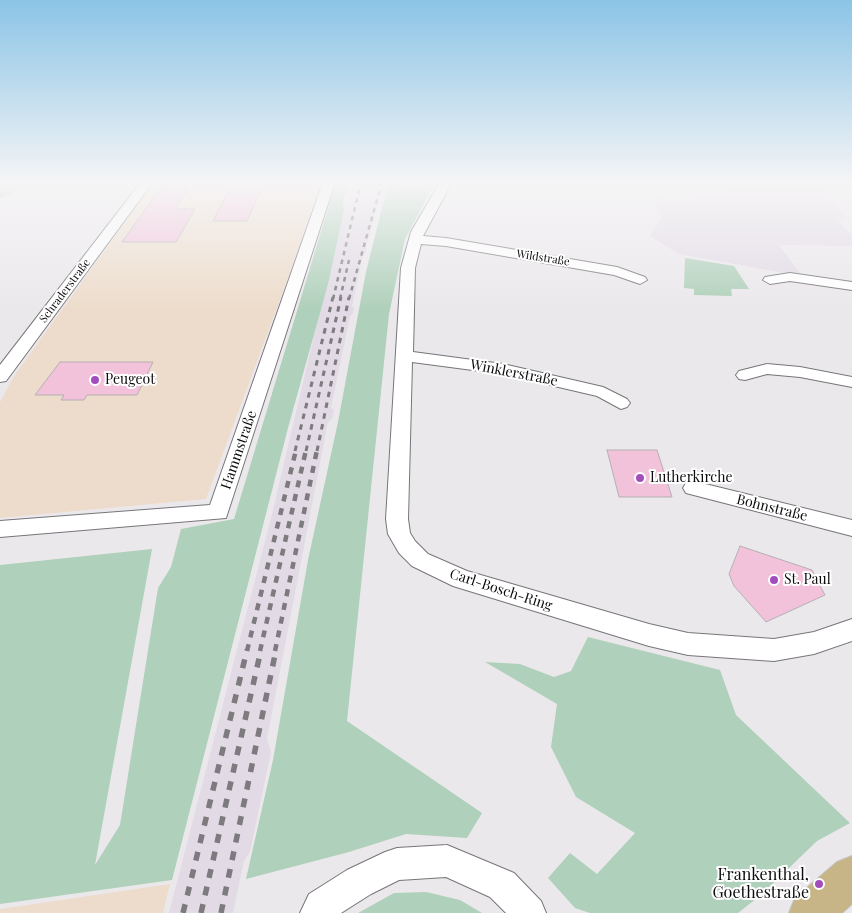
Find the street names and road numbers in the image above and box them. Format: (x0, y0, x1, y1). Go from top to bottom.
street label: Wildstraße (516, 247, 570, 269)
street label: Schraderstraße (37, 257, 93, 325)
street label: Winklerstraße (469, 356, 559, 390)
street label: Hammstraße (218, 408, 260, 492)
street label: Bohnstraße (735, 491, 809, 525)
street label: Carl-Bosch-Ring (448, 566, 554, 614)

